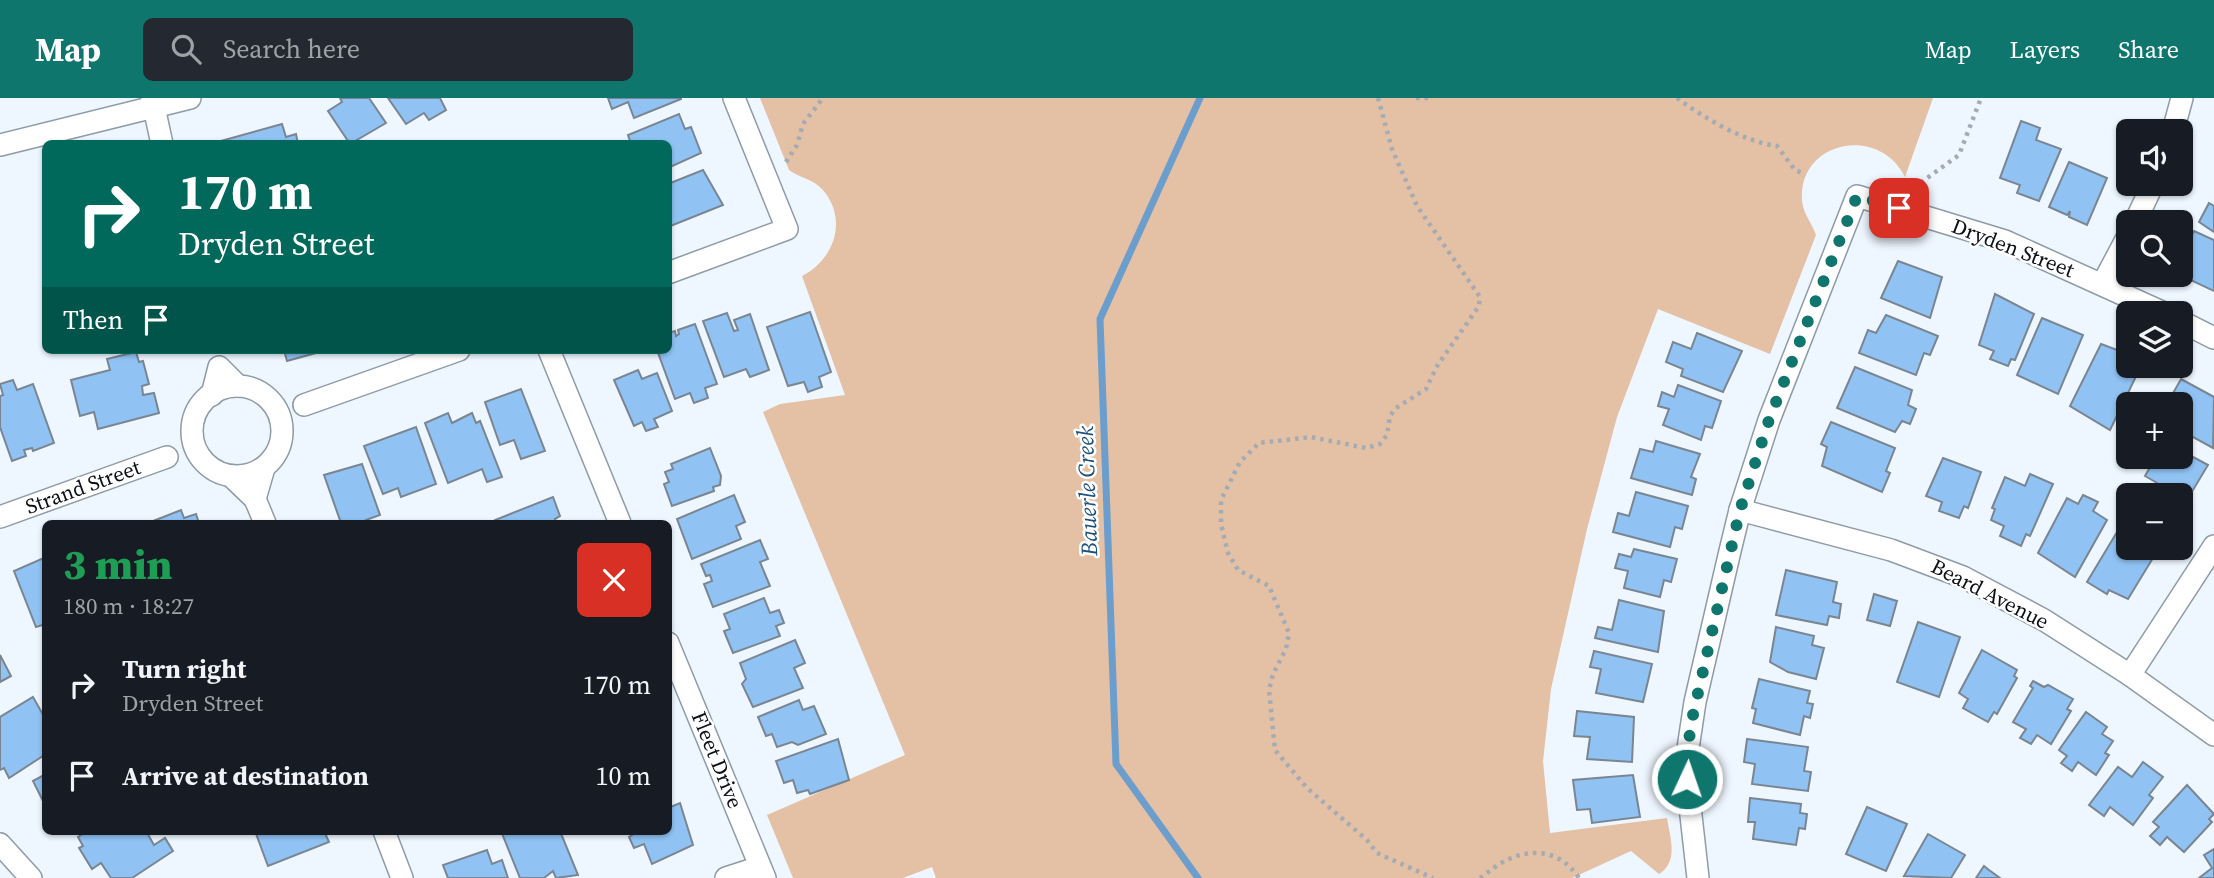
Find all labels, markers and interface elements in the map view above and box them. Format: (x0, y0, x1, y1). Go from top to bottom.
search box (143, 18, 633, 81)
text: Map (35, 27, 101, 72)
icon: search (167, 30, 205, 68)
text: Search here (223, 31, 360, 67)
text: Map (1925, 33, 1972, 66)
text: Layers (2010, 33, 2080, 66)
text: Share (2118, 33, 2179, 66)
map controls (2116, 119, 2193, 560)
button: sound (2116, 119, 2193, 196)
text: 170 m (178, 158, 313, 225)
icon: right (63, 168, 154, 259)
pin (1869, 178, 1929, 238)
icon: arrive (1880, 189, 1918, 227)
button: search (2116, 210, 2193, 287)
street label: Dryden Street (1948, 211, 2079, 284)
text: Dryden Street (178, 222, 374, 266)
icon: arrive (137, 301, 175, 339)
button: layers (2116, 301, 2193, 378)
text: Then (63, 302, 123, 338)
button: + (2116, 392, 2193, 469)
water label: Bauerle Creek (1069, 425, 1105, 558)
street label: Strand Street (21, 452, 145, 521)
button: − (2116, 483, 2193, 560)
text: 3 min (63, 535, 173, 593)
button: close (577, 543, 651, 617)
street label: Beard Avenue (1926, 551, 2054, 636)
text: 180 m · 18:27 (63, 590, 194, 622)
text: Turn right (122, 651, 246, 687)
icon: right (63, 666, 101, 704)
text: 170 m (583, 667, 651, 703)
text: Dryden Street (122, 687, 263, 719)
street label: Fleet Drive (685, 707, 750, 813)
position arrow (1650, 742, 1724, 816)
icon: arrive (63, 757, 101, 795)
text: Arrive at destination (122, 758, 369, 794)
text: 10 m (596, 758, 651, 794)

